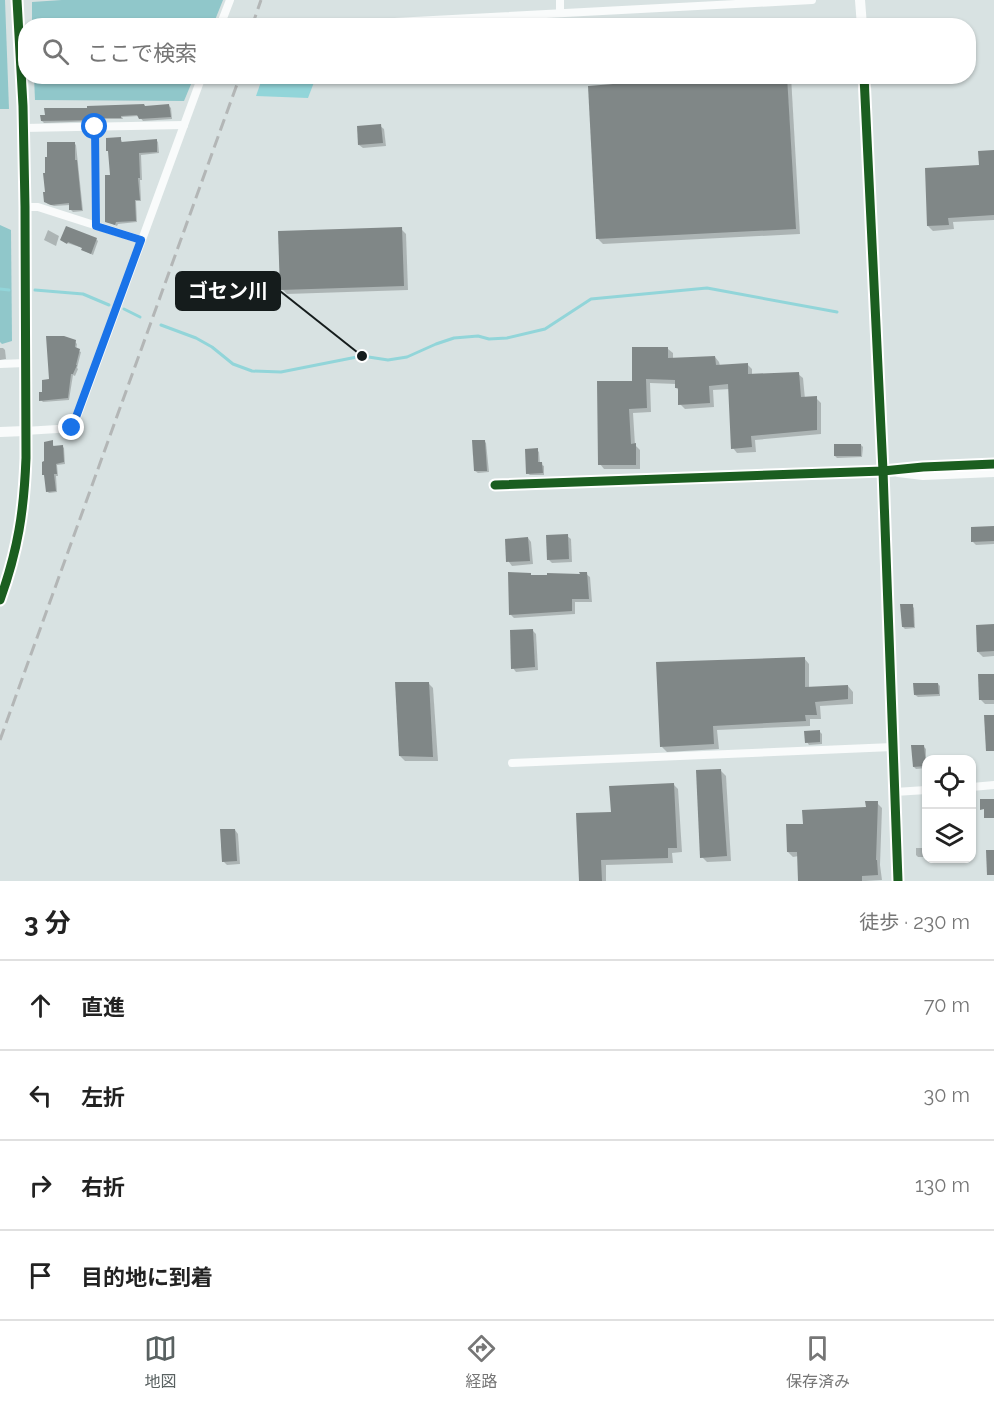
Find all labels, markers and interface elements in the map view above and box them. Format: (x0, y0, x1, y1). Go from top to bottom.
search box (18, 18, 976, 84)
icon: search (39, 35, 72, 68)
text: ここで検索 (87, 40, 197, 66)
route start (81, 113, 107, 139)
callout: ゴセン川 (176, 272, 280, 310)
text: ゴセン川 (188, 279, 268, 303)
route end (58, 414, 84, 440)
map controls (922, 755, 976, 863)
button: locate (922, 755, 976, 809)
button: layers (922, 809, 976, 863)
text: 3 分 (24, 908, 71, 938)
text: 徒歩 · 230 m (859, 910, 970, 934)
icon: ahead (24, 989, 57, 1022)
text: 70 m (924, 993, 970, 1017)
text: 直進 (81, 994, 125, 1020)
icon: left (24, 1079, 57, 1112)
text: 30 m (924, 1083, 970, 1107)
text: 左折 (81, 1084, 125, 1110)
icon: right (24, 1169, 57, 1202)
text: 130 m (915, 1173, 970, 1197)
text: 右折 (81, 1174, 125, 1200)
icon: arrive (24, 1259, 57, 1292)
text: 目的地に到着 (81, 1264, 213, 1290)
tab: 地図 (144, 1332, 177, 1392)
tab: 経路 (465, 1332, 498, 1392)
tab: 保存済み (786, 1332, 850, 1392)

